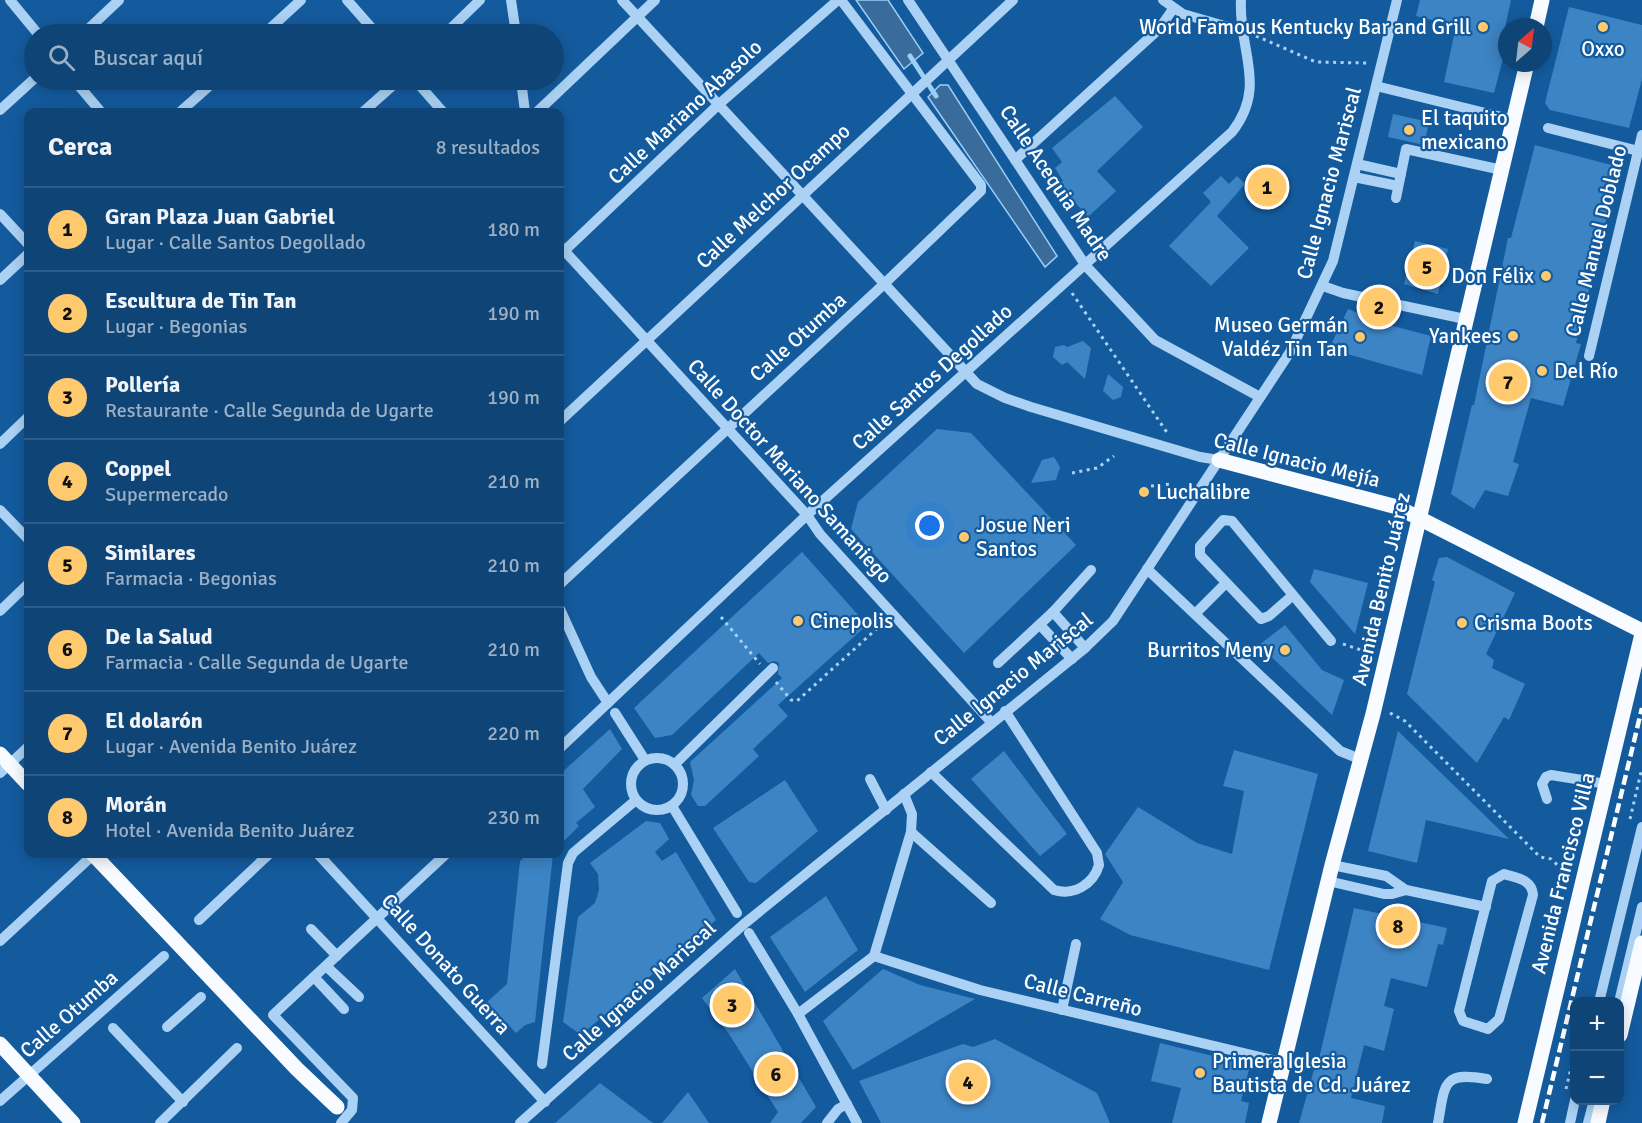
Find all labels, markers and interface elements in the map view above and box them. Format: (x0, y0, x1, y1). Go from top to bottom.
place label: World Famous Kentucky Bar and Grill (1139, 14, 1471, 40)
north arrow (1498, 18, 1552, 72)
marker: World Famous Kentucky Bar and Grill (1476, 20, 1490, 34)
marker: Oxxo (1596, 20, 1610, 34)
search box (24, 24, 564, 90)
street label: Calle Mariano Abasolo (603, 34, 767, 190)
place label: Oxxo (1581, 36, 1625, 62)
icon: search (45, 41, 78, 74)
text: Buscar aquí (93, 44, 203, 71)
street label: Calle Ignacio Mariscal (1291, 84, 1367, 282)
street label: Calle Acequia Madre (994, 100, 1118, 266)
place label: El taquito mexicano (1421, 105, 1508, 155)
street label: Calle Melchor Ocampo (690, 118, 856, 274)
marker: El taquito mexicano (1402, 123, 1416, 137)
text: Cerca (48, 131, 112, 163)
text: 8 resultados (436, 135, 540, 160)
street label: Calle Manuel Doblado (1560, 143, 1632, 339)
pin: 1 (1248, 164, 1286, 210)
text: Gran Plaza Juan Gabriel (105, 203, 335, 230)
text: 1 (62, 217, 73, 242)
text: 180 m (487, 217, 540, 242)
text: Lugar · Calle Santos Degollado (105, 230, 366, 255)
pin: 5 (1408, 244, 1446, 290)
place label: Don Félix (1451, 263, 1534, 289)
marker: Don Félix (1539, 269, 1553, 283)
pin: 2 (1360, 284, 1398, 330)
text: Escultura de Tin Tan (105, 287, 297, 314)
street label: Calle Otumba (744, 287, 852, 387)
street label: Calle Santos Degollado (846, 298, 1018, 456)
text: 2 (62, 301, 73, 326)
text: 190 m (487, 301, 540, 326)
place label: Museo Germán Valdéz Tin Tan (1214, 312, 1348, 362)
text: Lugar · Begonias (105, 314, 247, 339)
place label: Yankees (1429, 323, 1501, 349)
marker: Yankees (1506, 329, 1520, 343)
marker: Museo Germán Valdéz Tin Tan (1353, 330, 1367, 344)
street label: Calle Doctor Mariano Samaniego (682, 353, 898, 589)
place label: Del Río (1554, 358, 1618, 384)
pin: 7 (1488, 360, 1528, 404)
marker: Del Río (1535, 364, 1549, 378)
text: Pollería (105, 371, 180, 398)
text: 3 (62, 385, 73, 410)
text: 190 m (487, 385, 540, 410)
text: Restaurante · Calle Segunda de Ugarte (105, 398, 434, 423)
street label: Calle Ignacio Mejía (1211, 427, 1383, 493)
text: Coppel (105, 455, 171, 482)
text: 4 (62, 469, 73, 494)
text: 210 m (487, 469, 540, 494)
place label: Luchalibre (1156, 479, 1251, 505)
text: Supermercado (105, 482, 228, 507)
marker: Luchalibre (1137, 485, 1151, 499)
street label: Avenida Benito Juárez (1346, 490, 1416, 688)
your location (915, 511, 944, 540)
place label: Josue Neri Santos (976, 512, 1071, 562)
marker: Josue Neri Santos (957, 530, 971, 544)
text: Similares (105, 539, 195, 566)
text: 5 (62, 553, 73, 578)
text: 210 m (487, 553, 540, 578)
text: Farmacia · Begonias (105, 566, 277, 591)
street label: Calle Ignacio Mariscal (928, 607, 1098, 751)
place label: Cinepolis (810, 608, 893, 634)
place label: Crisma Boots (1474, 610, 1593, 636)
marker: Cinepolis (791, 614, 805, 628)
marker: Crisma Boots (1455, 616, 1469, 630)
text: De la Salud (105, 623, 213, 650)
text: 6 (62, 637, 73, 662)
text: 210 m (487, 637, 540, 662)
place label: Burritos Meny (1147, 637, 1273, 663)
marker: Burritos Meny (1278, 643, 1292, 657)
text: Farmacia · Calle Segunda de Ugarte (105, 650, 409, 675)
text: El dolarón (105, 707, 203, 734)
text: 7 (62, 721, 73, 746)
text: 220 m (487, 721, 540, 746)
text: Lugar · Avenida Benito Juárez (105, 734, 357, 759)
street label: Avenida Francisco Villa (1525, 770, 1601, 976)
text: Morán (105, 791, 167, 818)
text: 8 (62, 805, 73, 830)
text: 230 m (487, 805, 540, 830)
text: Hotel · Avenida Benito Juárez (105, 818, 354, 843)
street label: Calle Donato Guerra (376, 888, 516, 1040)
pin: 8 (1378, 904, 1418, 948)
street label: Calle Ignacio Mariscal (557, 915, 721, 1067)
street label: Calle Otumba (15, 964, 123, 1064)
street label: Calle Carreño (1021, 968, 1145, 1022)
pin: 3 (712, 982, 752, 1028)
map controls (1570, 997, 1624, 1105)
button: + (1570, 997, 1624, 1051)
place label: Primera Iglesia Bautista de Cd. Juárez (1212, 1048, 1411, 1098)
button: − (1570, 1051, 1624, 1105)
pin: 6 (756, 1052, 796, 1096)
pin: 4 (948, 1060, 988, 1104)
marker: Primera Iglesia Bautista de Cd. Juárez (1193, 1066, 1207, 1080)

